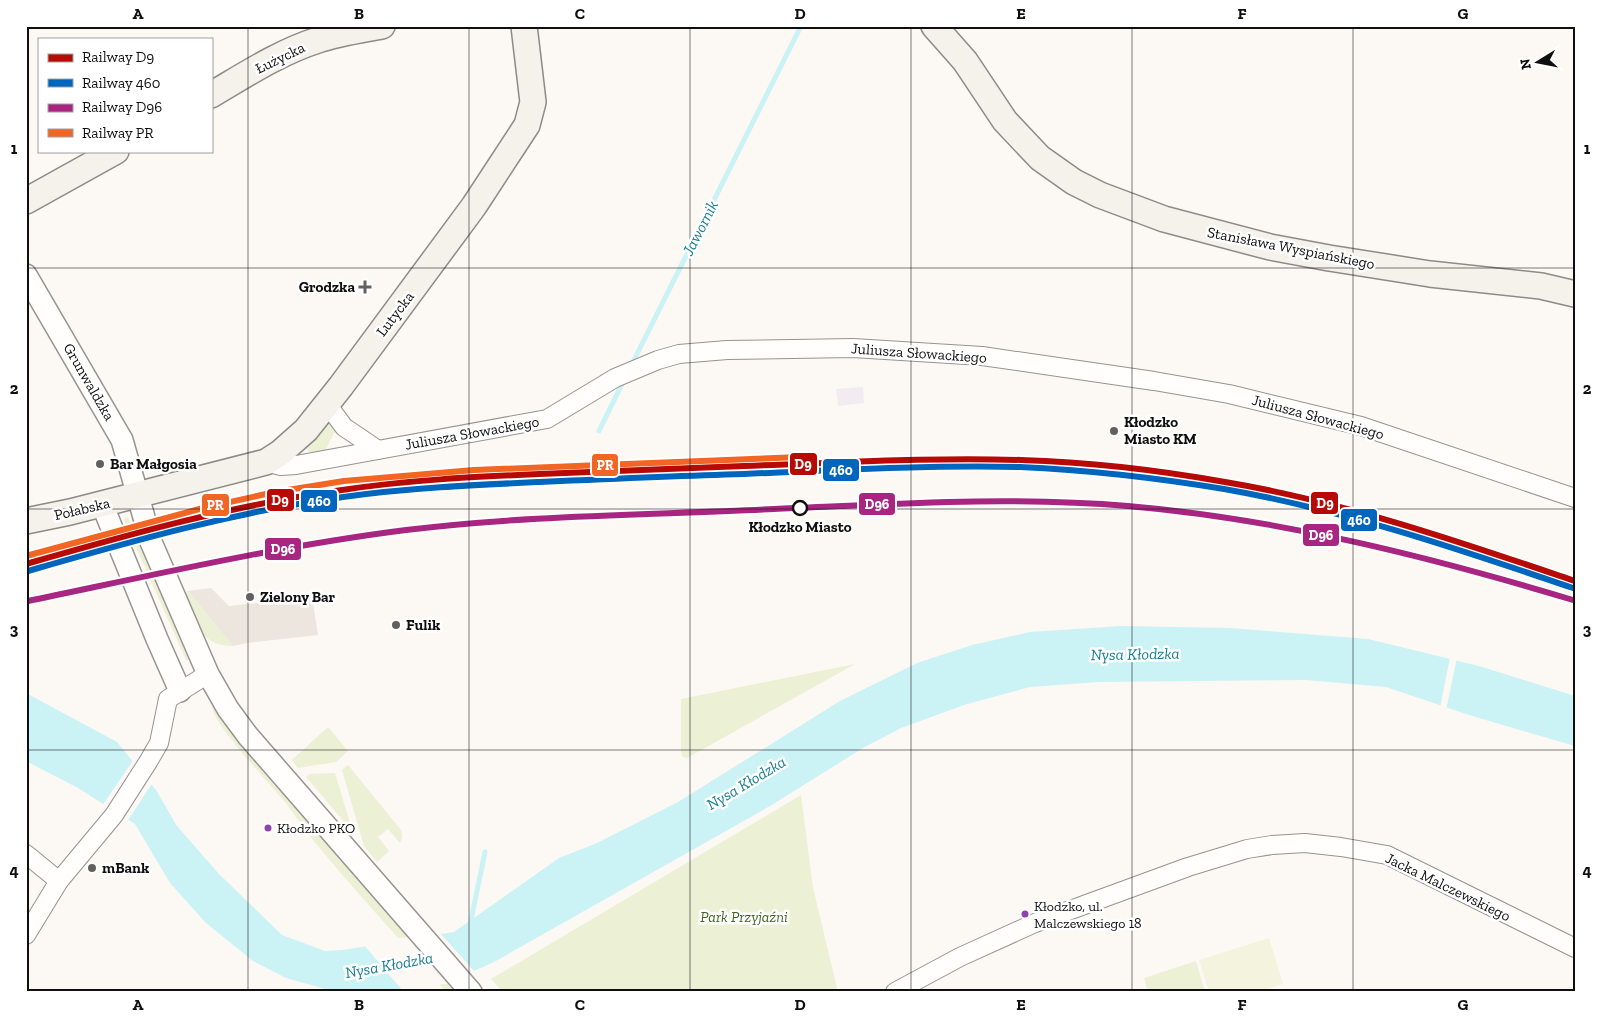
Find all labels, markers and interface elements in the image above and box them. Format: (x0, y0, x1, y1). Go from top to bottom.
text: A (133, 4, 144, 23)
text: B (354, 4, 364, 23)
text: C (575, 4, 585, 23)
text: D (794, 4, 806, 23)
text: E (1016, 4, 1026, 23)
text: F (1237, 4, 1247, 23)
text: G (1458, 4, 1469, 23)
legend (38, 38, 212, 152)
street label: Łużycka (252, 38, 308, 78)
north arrow (1514, 38, 1564, 88)
text: Railway D9 (82, 48, 154, 66)
text: N (1516, 57, 1535, 71)
text: Railway 460 (82, 74, 160, 92)
text: Railway D96 (82, 98, 162, 116)
text: Railway PR (82, 124, 154, 142)
text: 1 (11, 139, 18, 158)
text: 1 (1584, 139, 1591, 158)
water label: Jawornik (678, 197, 722, 259)
street label: Stanisława Wyspiańskiego (1206, 223, 1377, 273)
place label: Grodzka (299, 278, 355, 296)
marker: Grodzka (359, 281, 371, 293)
street label: Lutycka (372, 288, 418, 340)
street label: Juliusza Słowackiego (851, 339, 988, 367)
street label: Grunwaldzka (60, 340, 118, 424)
text: 2 (10, 379, 19, 398)
text: 2 (1583, 379, 1592, 398)
street label: Juliusza Słowackiego (1250, 391, 1386, 443)
street label: Juliusza Słowackiego (403, 412, 541, 454)
place label: Kłodzko Miasto KM (1124, 413, 1197, 448)
marker: Kłodzko Miasto KM (1108, 425, 1120, 437)
line badge: D9 (789, 452, 818, 476)
line badge: PR (591, 453, 619, 477)
place label: Bar Małgosia (110, 455, 197, 473)
text: D9 (794, 456, 812, 473)
text: PR (596, 457, 614, 474)
marker: Bar Małgosia (94, 458, 106, 470)
line badge: 460 (822, 458, 860, 482)
text: 460 (829, 462, 853, 479)
line badge: D9 (266, 488, 295, 512)
line badge: 460 (300, 489, 338, 513)
line badge: D9 (1310, 491, 1339, 515)
text: D9 (271, 492, 289, 509)
line badge: D96 (858, 492, 896, 516)
line badge: PR (201, 493, 230, 517)
text: 460 (307, 493, 331, 510)
street label: Połabska (52, 494, 112, 524)
text: D9 (1316, 495, 1334, 512)
text: D96 (865, 496, 890, 513)
text: PR (206, 497, 224, 514)
marker: Kłodzko Miasto (792, 500, 808, 516)
line badge: 460 (1340, 508, 1378, 532)
text: 460 (1347, 512, 1371, 529)
place label: Kłodzko Miasto (748, 518, 852, 536)
line badge: D96 (1302, 523, 1340, 547)
text: D96 (1309, 527, 1334, 544)
line badge: D96 (264, 537, 302, 561)
text: D96 (271, 541, 296, 558)
place label: Zielony Bar (260, 588, 336, 606)
marker: Zielony Bar (244, 591, 256, 603)
place label: Fulik (406, 616, 441, 634)
marker: Fulik (390, 619, 402, 631)
text: 3 (10, 620, 19, 639)
text: 3 (1583, 620, 1592, 639)
water label: Nysa Kłodzka (1090, 644, 1180, 664)
water label: Nysa Kłodzka (703, 752, 789, 814)
place label: Kłodzko PKO (277, 820, 355, 837)
marker: Kłodzko PKO (263, 823, 273, 833)
street label: Jacka Malczewskiego (1382, 849, 1514, 925)
place label: mBank (102, 859, 150, 877)
text: 4 (9, 861, 19, 880)
text: 4 (1582, 861, 1592, 880)
marker: mBank (86, 862, 98, 874)
place label: Kłodzko, ul. Malczewskiego 18 (1034, 898, 1142, 932)
park label: Park Przyjaźni (700, 908, 788, 926)
marker: Kłodzko, ul. Malczewskiego 18 (1020, 909, 1030, 919)
water label: Nysa Kłodzka (344, 948, 434, 982)
text: A (133, 995, 144, 1014)
text: B (354, 995, 364, 1014)
text: C (575, 995, 585, 1014)
text: D (794, 995, 806, 1014)
text: E (1016, 995, 1026, 1014)
text: F (1237, 995, 1247, 1014)
text: G (1458, 995, 1469, 1014)

